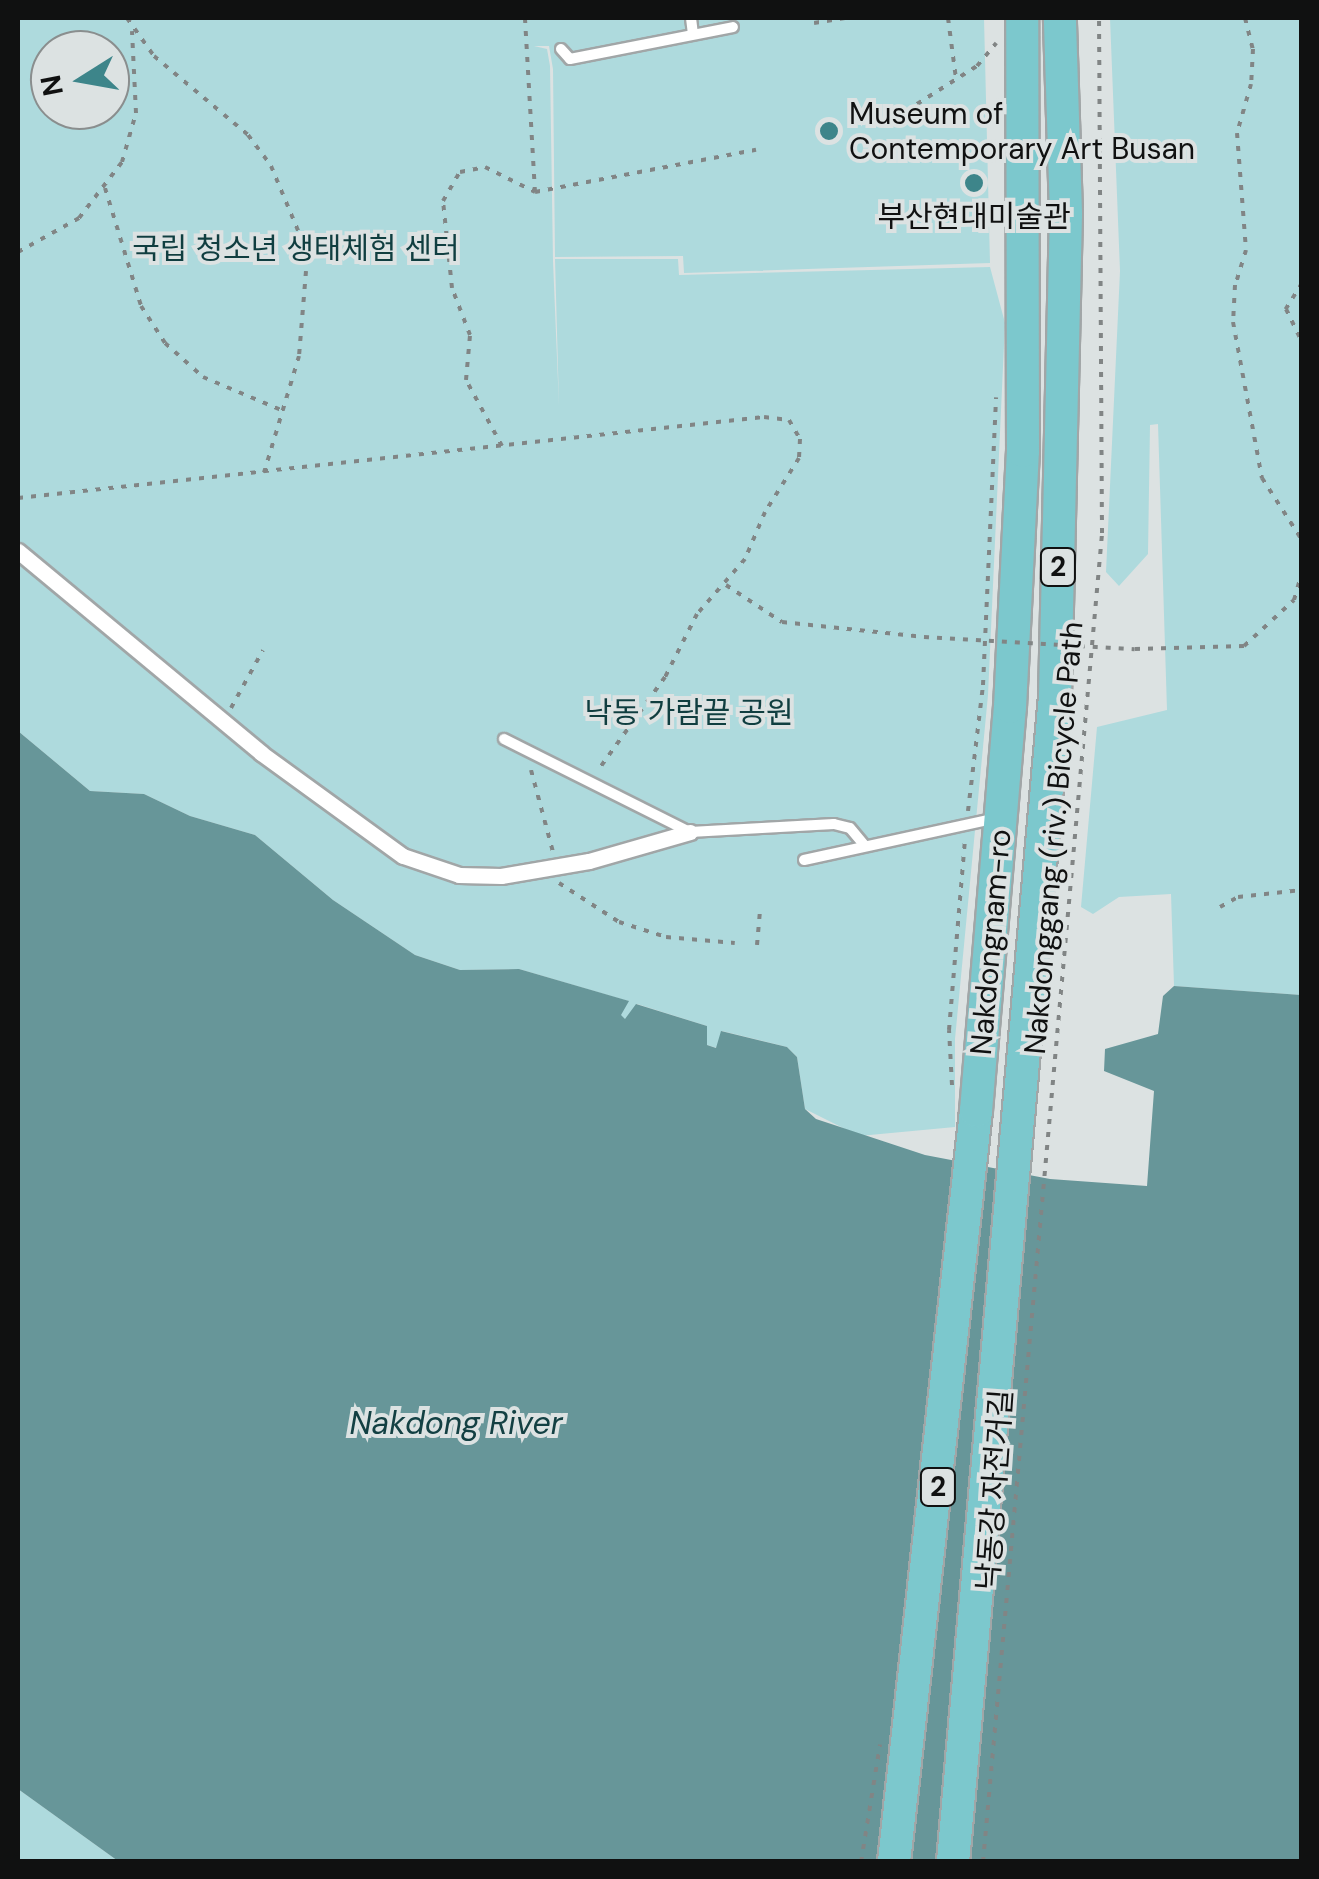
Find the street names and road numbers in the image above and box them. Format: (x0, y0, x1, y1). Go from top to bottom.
road number: 2 (1038, 544, 1078, 590)
street label: Nakdonggang (riv.) Bicycle Path (1017, 620, 1091, 1056)
street label: Nakdongnam-ro (963, 828, 1019, 1056)
street label: 낙동강 자전거길 (970, 1388, 1020, 1592)
road number: 2 (918, 1464, 958, 1510)

